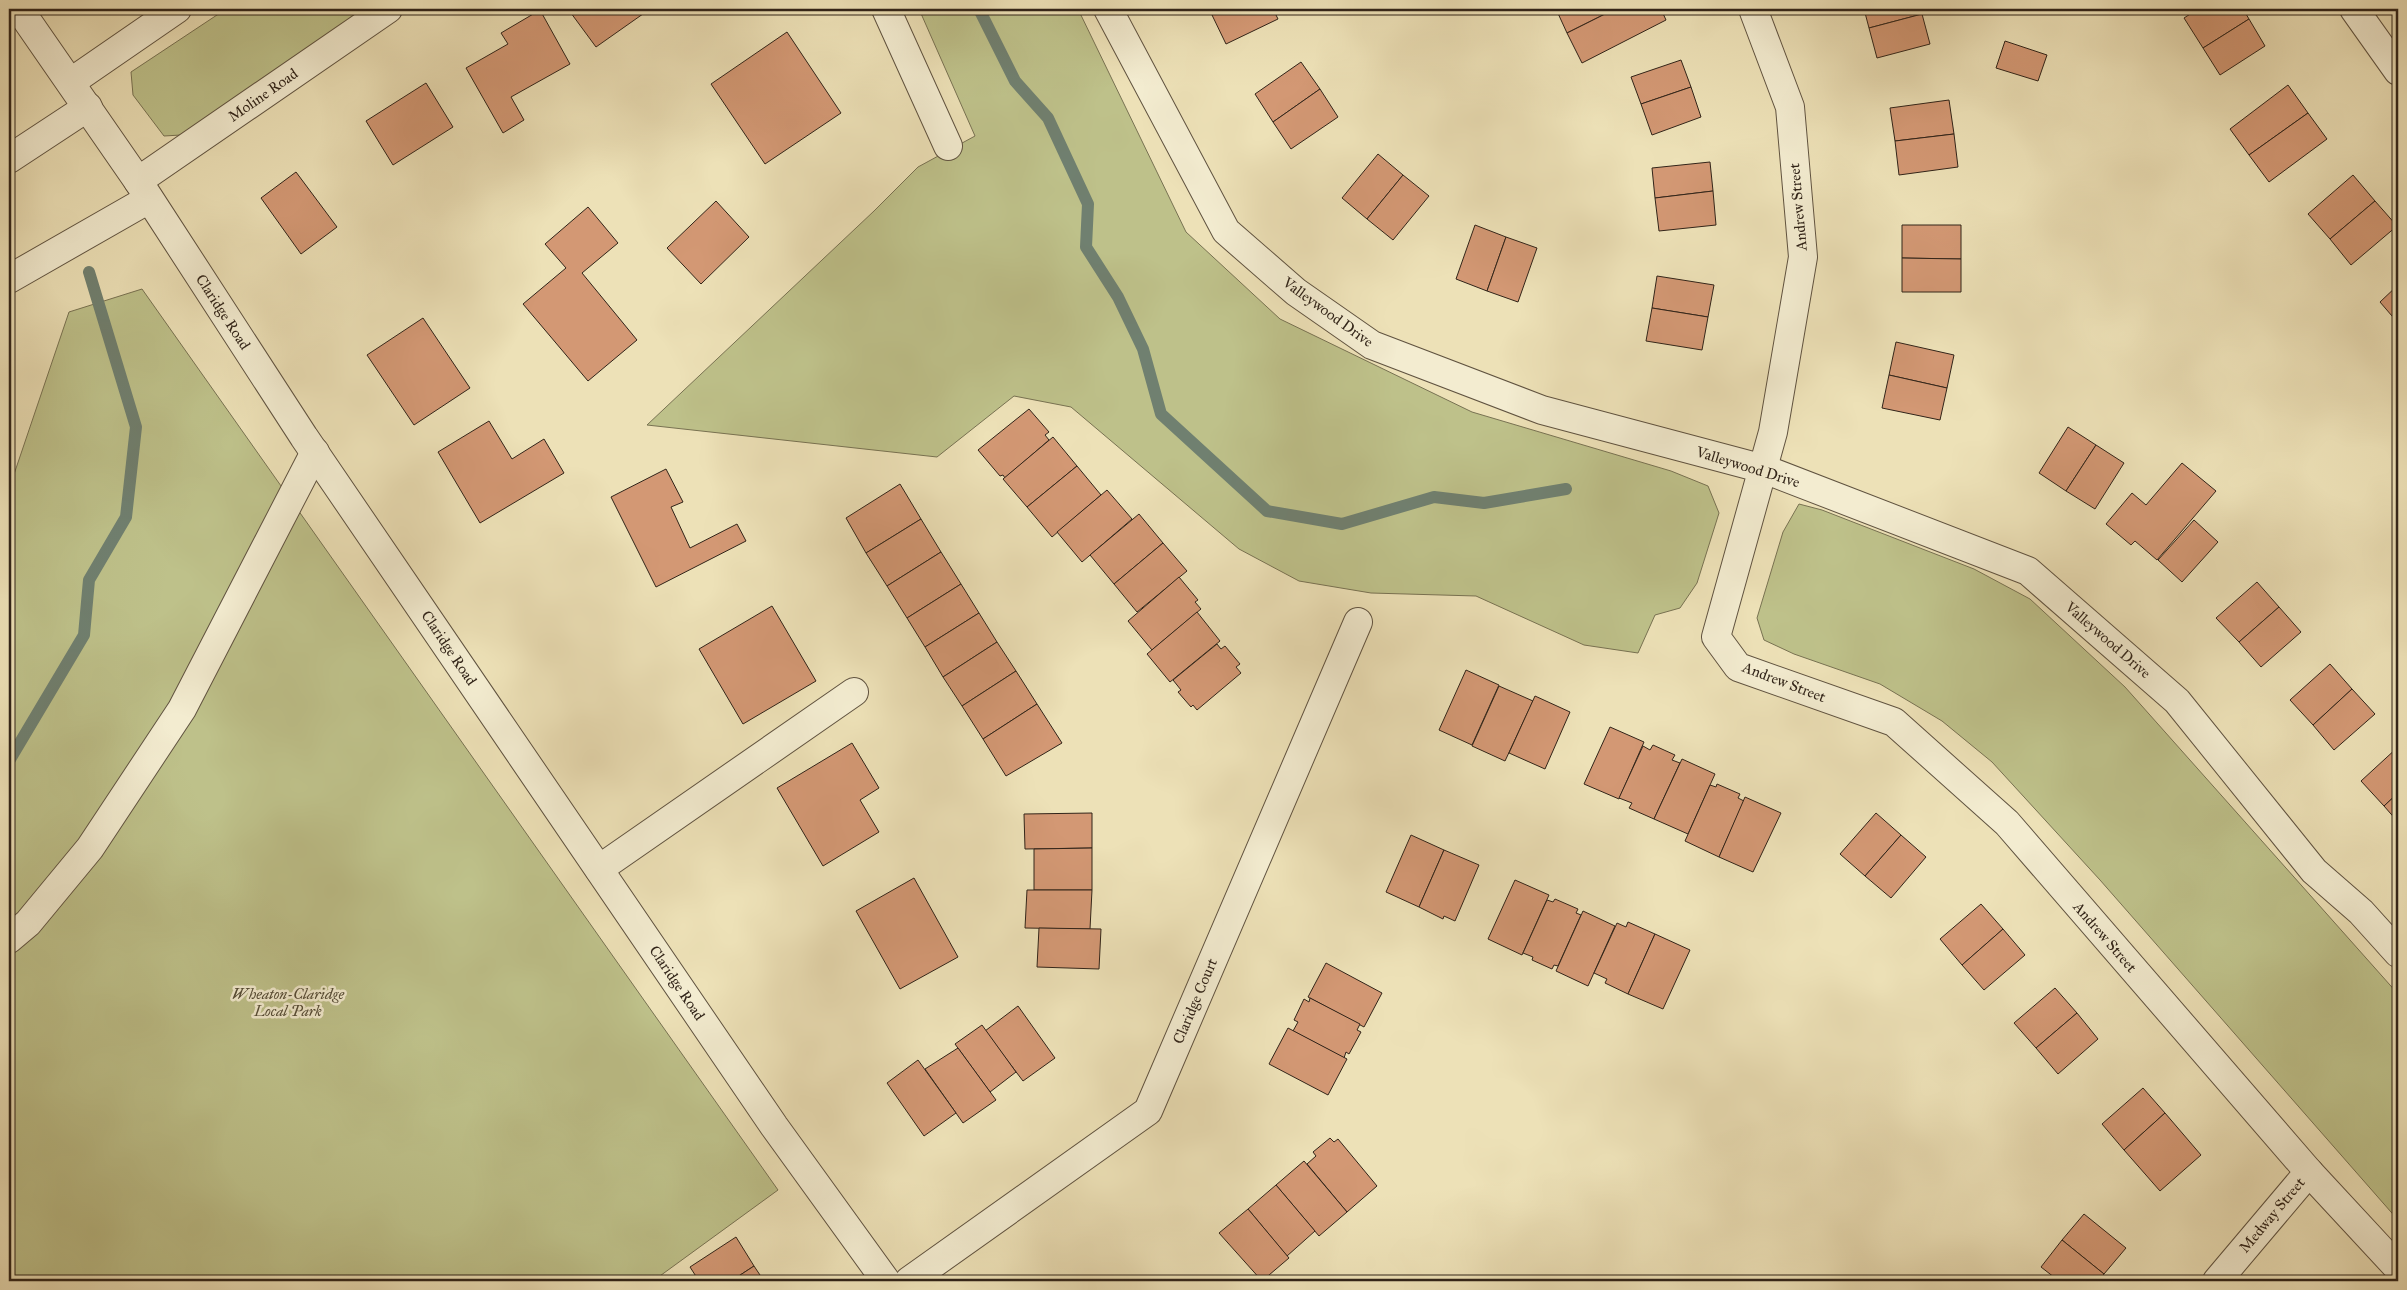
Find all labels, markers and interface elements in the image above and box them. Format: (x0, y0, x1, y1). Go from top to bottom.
street label: Moline Road (225, 64, 302, 125)
street label: Andrew Street (1785, 162, 1811, 253)
street label: Claridge Road (192, 271, 254, 353)
street label: Valleywood Drive (1278, 273, 1377, 351)
street label: Valleywood Drive (1693, 442, 1802, 491)
street label: Valleywood Drive (2061, 597, 2154, 682)
street label: Claridge Road (417, 607, 481, 689)
street label: Andrew Street (1739, 657, 1829, 706)
street label: Andrew Street (2069, 897, 2141, 977)
street label: Claridge Road (645, 942, 709, 1024)
street label: Claridge Court (1169, 955, 1221, 1046)
park label: Wheaton-Claridge Local Park (232, 985, 344, 1020)
street label: Medway Street (2235, 1173, 2309, 1256)

